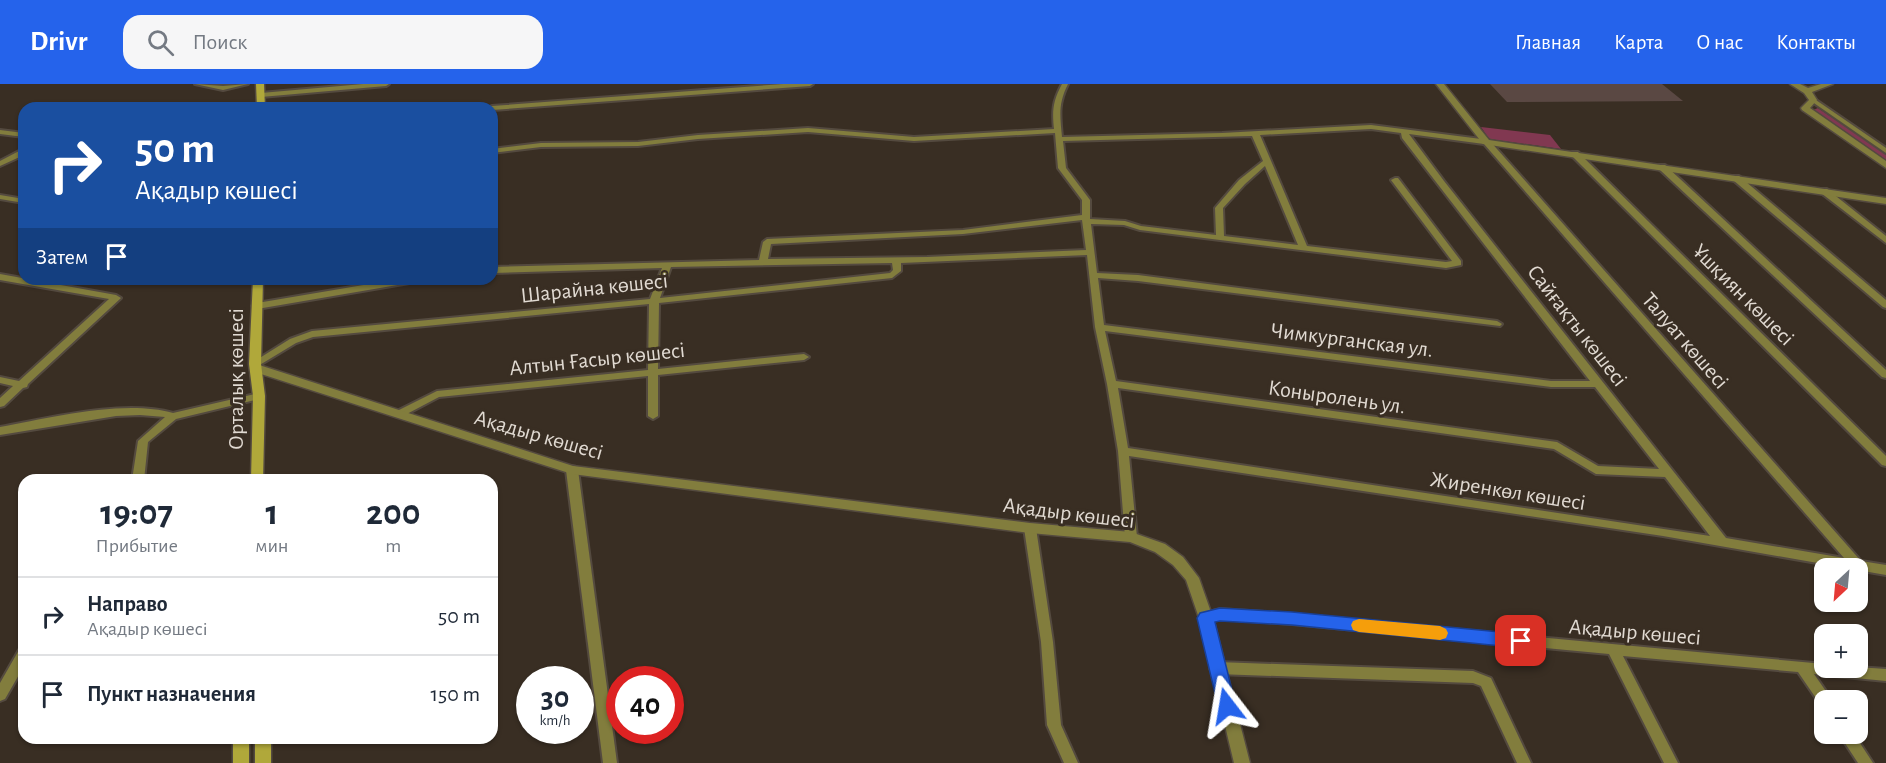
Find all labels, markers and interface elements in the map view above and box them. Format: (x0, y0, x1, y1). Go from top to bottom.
search box (123, 15, 543, 69)
icon: search (144, 26, 177, 59)
text: Drivr (30, 28, 87, 56)
text: Поиск (192, 31, 247, 53)
text: Главная (1515, 32, 1581, 53)
text: Карта (1614, 32, 1663, 53)
text: О нас (1696, 32, 1743, 53)
text: Контакты (1776, 32, 1856, 53)
icon: right (36, 126, 114, 204)
text: 50 m (135, 128, 215, 170)
text: Ақадыр көшесі (135, 177, 298, 204)
icon: arrive (100, 240, 133, 273)
street label: Ұшқиян көшесі (1688, 240, 1798, 350)
text: Затем (36, 246, 88, 268)
street label: Сайғақты көшесі (1523, 261, 1631, 390)
street label: Шарайна көшесі (519, 269, 669, 307)
street label: Талуат көшесі (1638, 288, 1733, 393)
street label: Орталық көшесі (225, 308, 247, 450)
street label: Чимкурганская ул. (1269, 319, 1434, 361)
street label: Алтын Ғасыр көшесі (508, 339, 686, 379)
street label: Коныролень ул. (1267, 376, 1407, 418)
street label: Ақадыр көшесі (472, 406, 605, 464)
street label: Жиренкөл көшесі (1429, 468, 1587, 514)
street label: Ақадыр көшесі (1002, 494, 1136, 532)
text: 19:07 (100, 495, 173, 531)
text: 1 (265, 495, 278, 531)
text: 200 (366, 495, 421, 531)
text: Прибытие (95, 536, 178, 556)
text: мин (255, 536, 289, 556)
text: m (385, 536, 401, 556)
north arrow (1814, 558, 1868, 612)
map controls (1814, 558, 1868, 744)
text: Направо (87, 593, 168, 615)
icon: right (36, 600, 69, 633)
text: 50 m (438, 605, 480, 627)
pin (1495, 615, 1546, 666)
street label: Ақадыр көшесі (1568, 615, 1702, 649)
text: Ақадыр көшесі (87, 619, 208, 639)
icon: arrive (1504, 624, 1537, 657)
button: + (1814, 624, 1868, 678)
speed limit sign: 40 (606, 666, 684, 744)
position arrow (1195, 674, 1259, 738)
icon: arrive (36, 678, 69, 711)
text: Пункт назначения (87, 683, 256, 705)
text: 150 m (430, 683, 480, 705)
text: 30 (541, 683, 569, 713)
button: − (1814, 690, 1868, 744)
text: km/h (540, 713, 570, 728)

